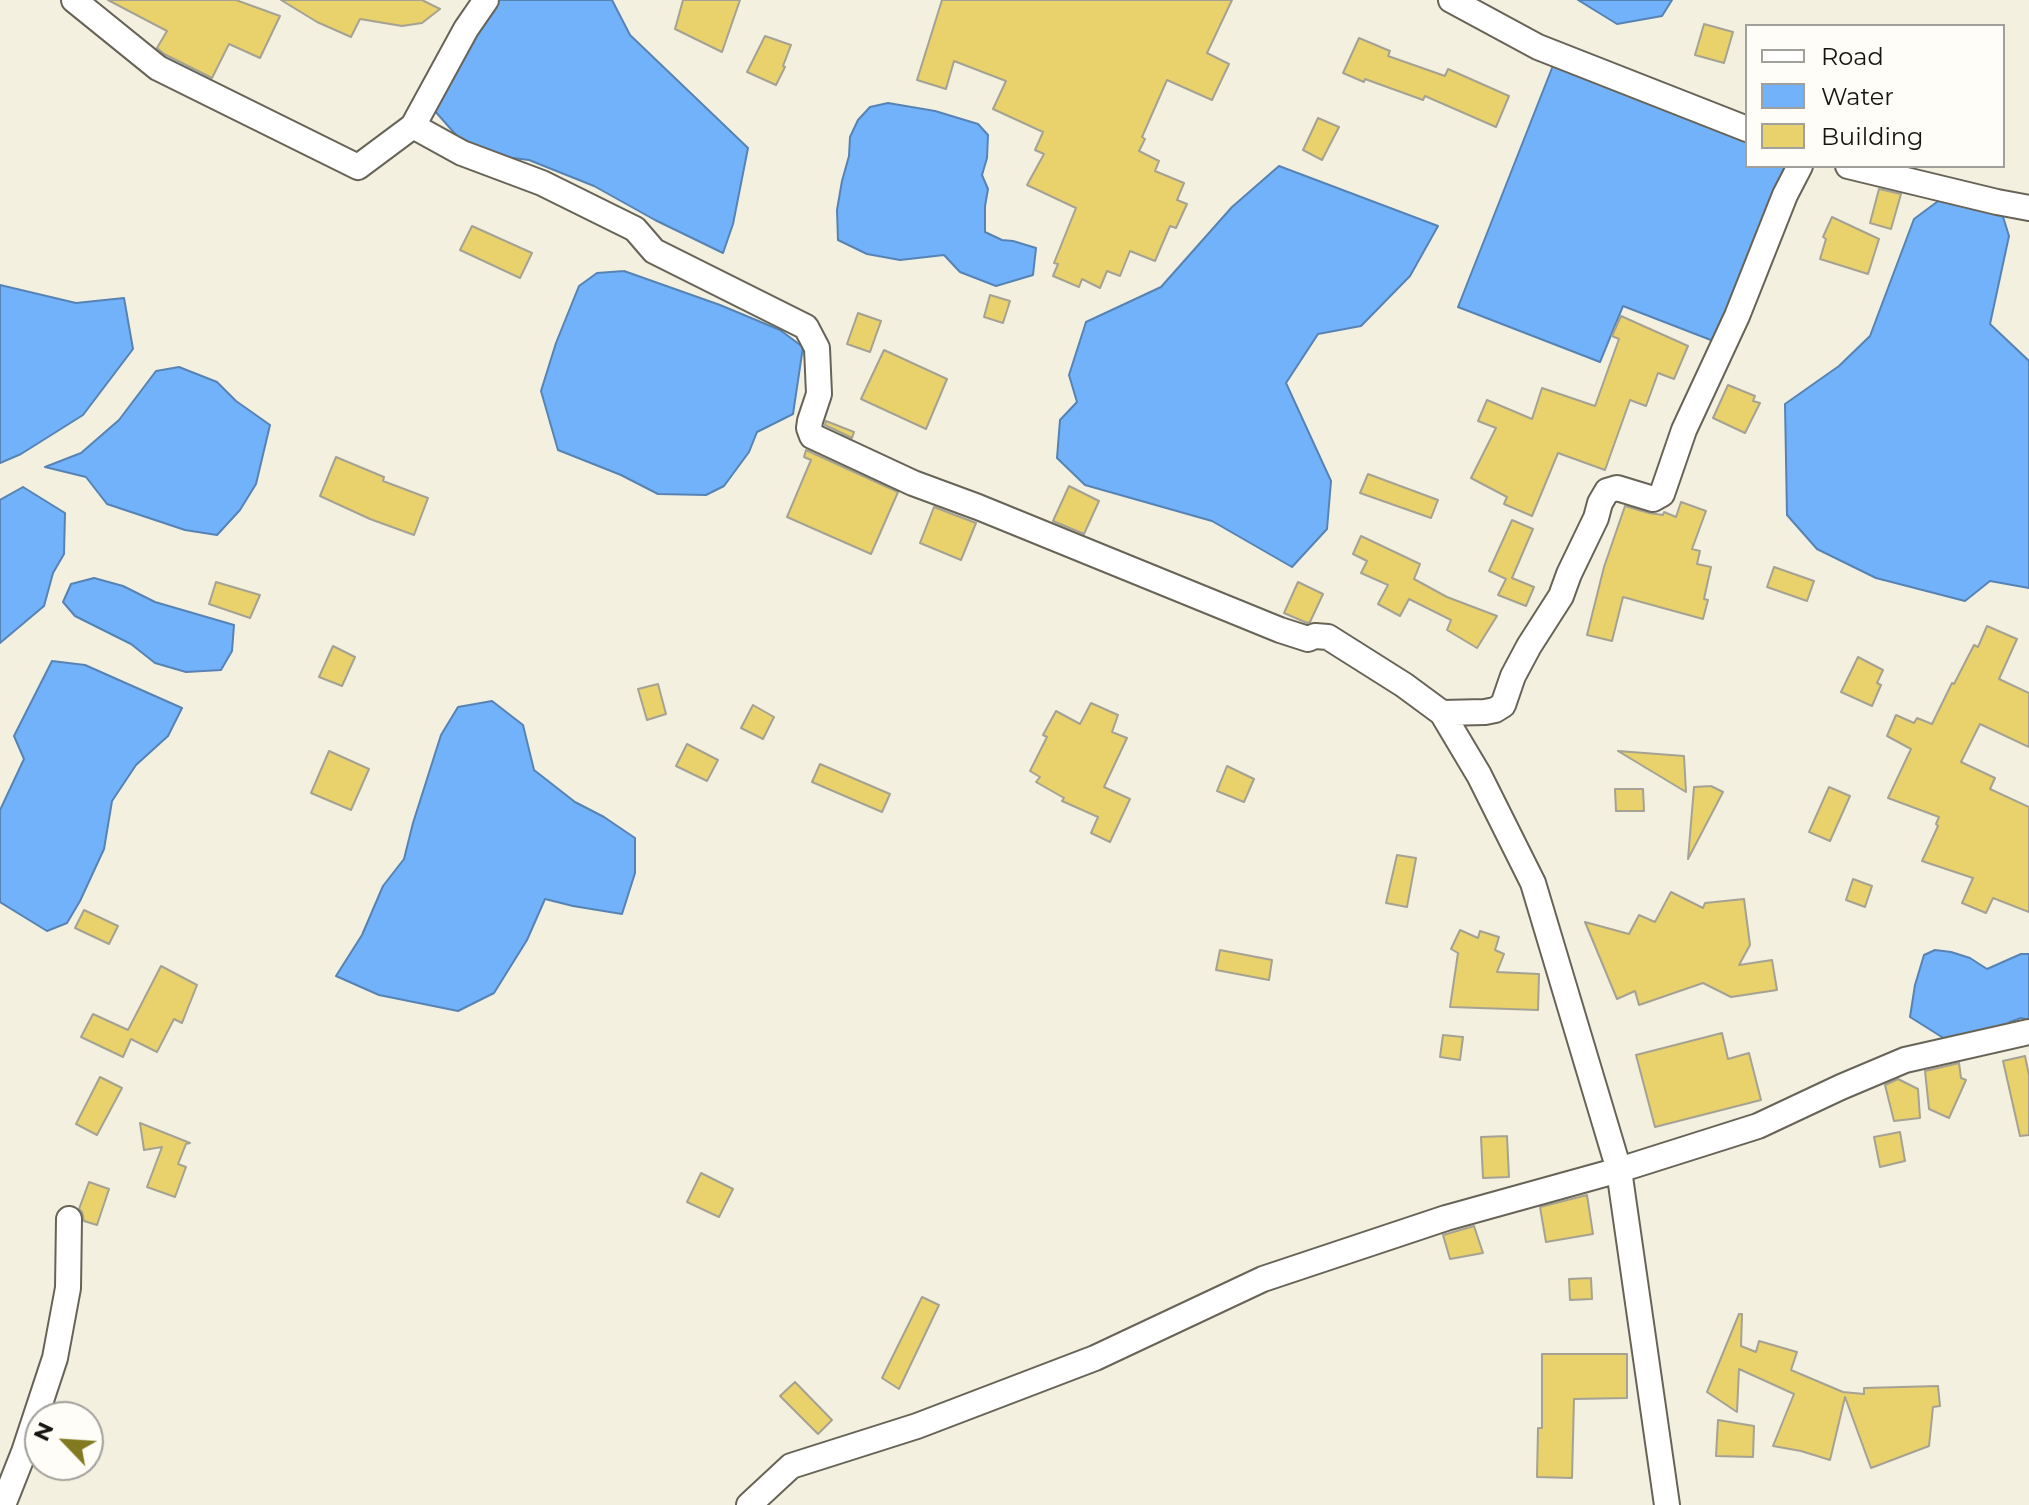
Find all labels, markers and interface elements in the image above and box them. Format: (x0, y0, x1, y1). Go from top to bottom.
legend (1745, 24, 2005, 168)
text: Road (1821, 42, 1884, 71)
text: Water (1821, 82, 1894, 111)
text: Building (1821, 122, 1924, 151)
north arrow (24, 1401, 104, 1481)
text: N (28, 1418, 60, 1445)

